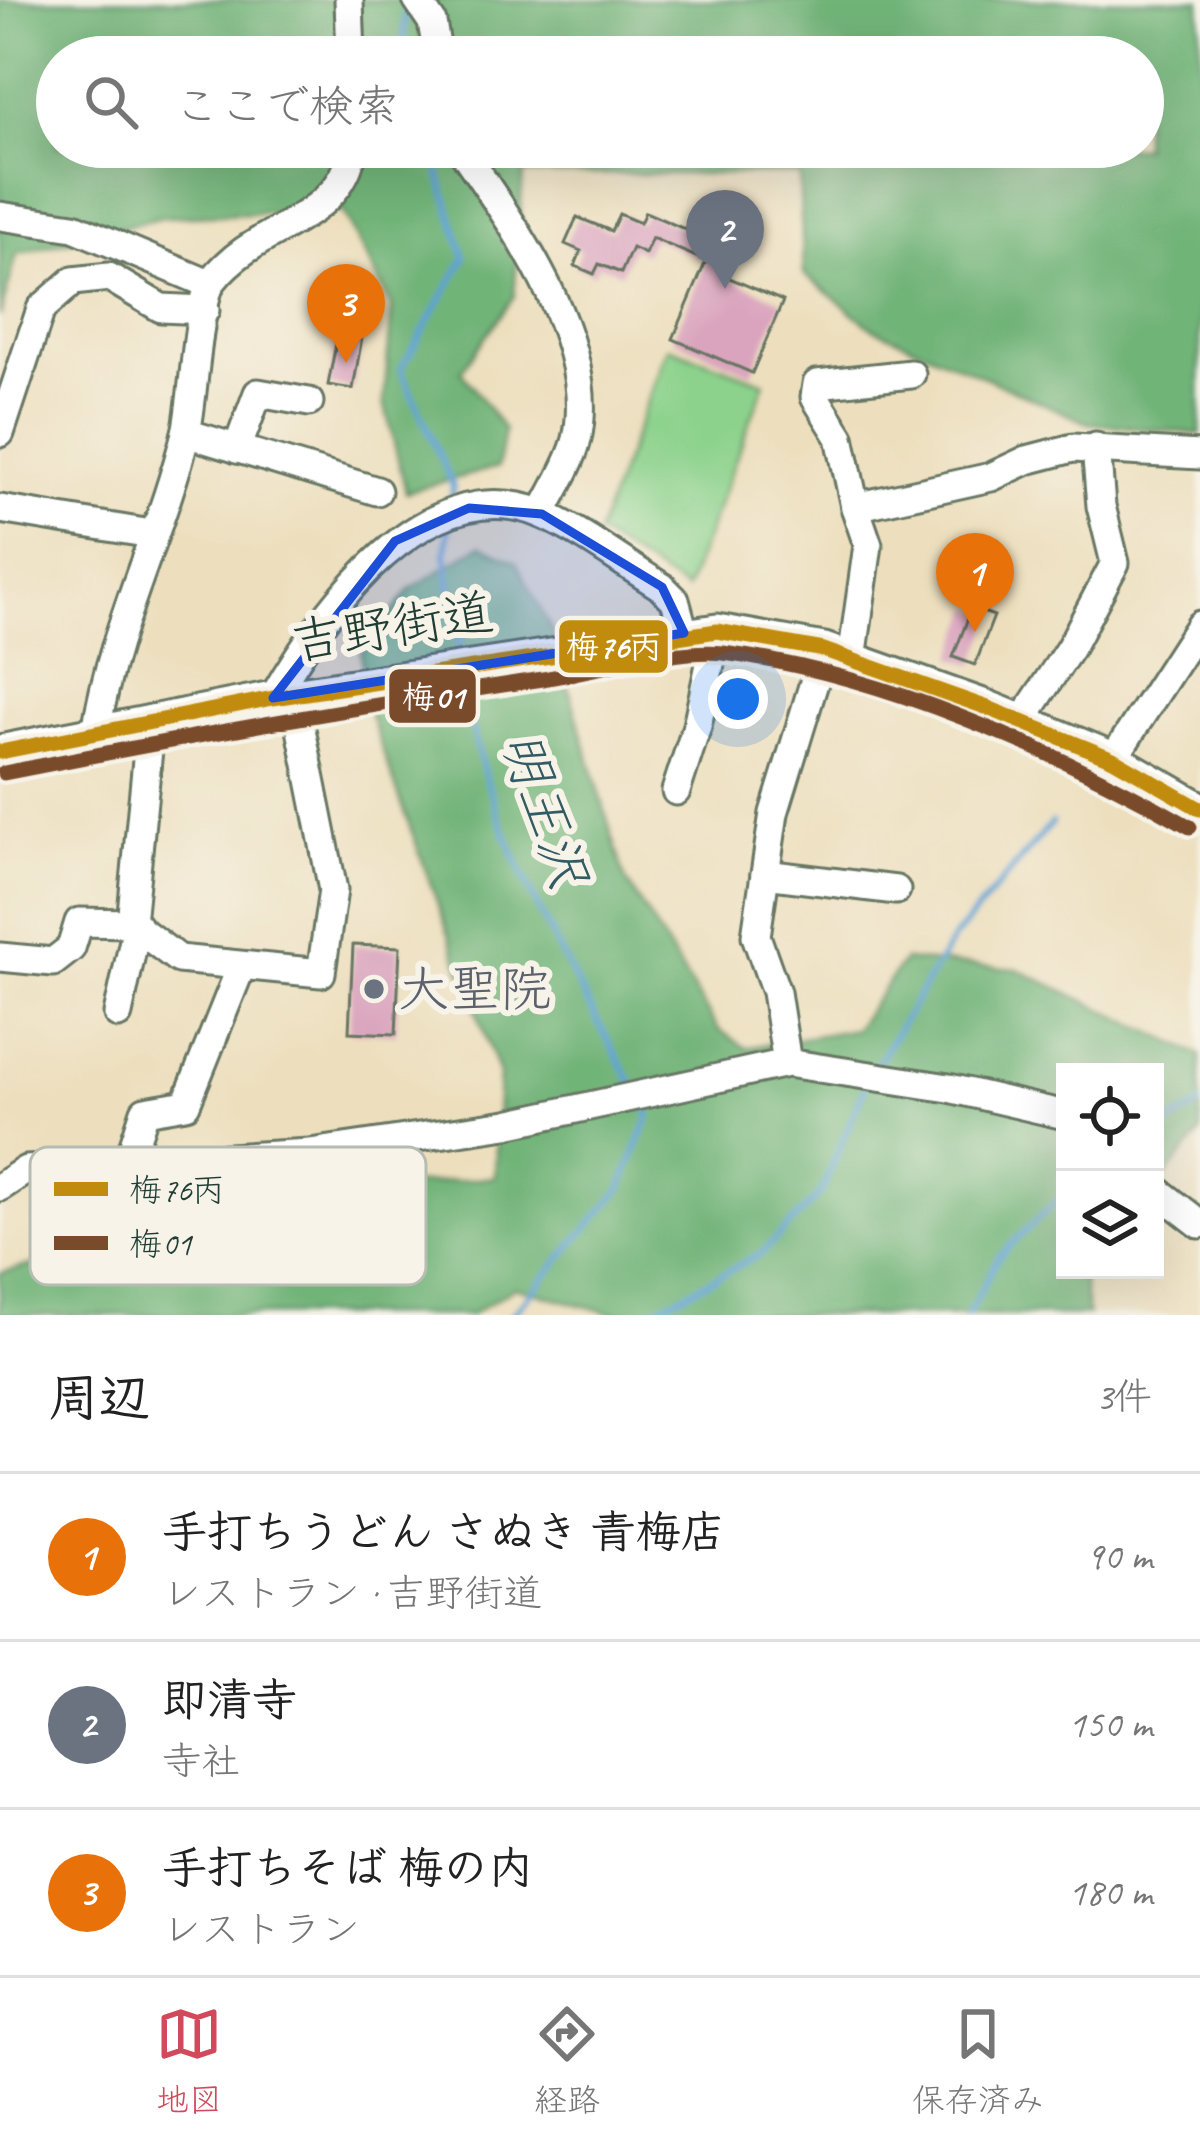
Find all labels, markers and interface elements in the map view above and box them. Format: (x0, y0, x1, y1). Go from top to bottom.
search box (36, 36, 1164, 168)
icon: search (78, 69, 144, 135)
text: ここで検索 (174, 78, 399, 135)
pin: 2 (686, 190, 764, 289)
pin: 3 (307, 264, 385, 363)
pin: 1 (936, 533, 1014, 632)
street label: 吉野街道 (286, 579, 498, 675)
line badge: 梅76丙 (557, 618, 670, 675)
text: 梅76丙 (566, 626, 662, 668)
line badge: 梅01 (387, 667, 478, 725)
your location (708, 669, 768, 729)
text: 梅01 (402, 676, 467, 718)
water label: 明王沢 (486, 721, 604, 898)
place label: 大聖院 (398, 957, 551, 1021)
marker: 大聖院 (361, 976, 387, 1002)
map controls (1056, 1063, 1164, 1279)
button: locate (1056, 1063, 1164, 1171)
legend (30, 1147, 426, 1285)
text: 梅76丙 (129, 1169, 225, 1211)
button: layers (1056, 1171, 1164, 1279)
text: 梅01 (129, 1223, 194, 1265)
text: 周辺 (48, 1366, 150, 1430)
text: 3件 (1095, 1373, 1152, 1422)
text: 手打ちうどん さぬき 青梅店 (162, 1504, 726, 1561)
text: 1 (78, 1532, 96, 1581)
text: 90 m (1086, 1532, 1152, 1581)
text: レストラン · 吉野街道 (162, 1569, 542, 1618)
text: 即清寺 (162, 1672, 297, 1729)
text: 2 (78, 1700, 96, 1749)
text: 150 m (1068, 1700, 1152, 1749)
text: 寺社 (162, 1737, 240, 1786)
text: 手打ちそば 梅の内 (162, 1840, 533, 1897)
text: 3 (78, 1868, 96, 1917)
text: 180 m (1068, 1868, 1152, 1917)
text: レストラン (162, 1905, 360, 1954)
tab: 地図 (156, 2001, 222, 2121)
tab: 経路 (534, 2001, 600, 2121)
tab: 保存済み (912, 2001, 1044, 2121)

